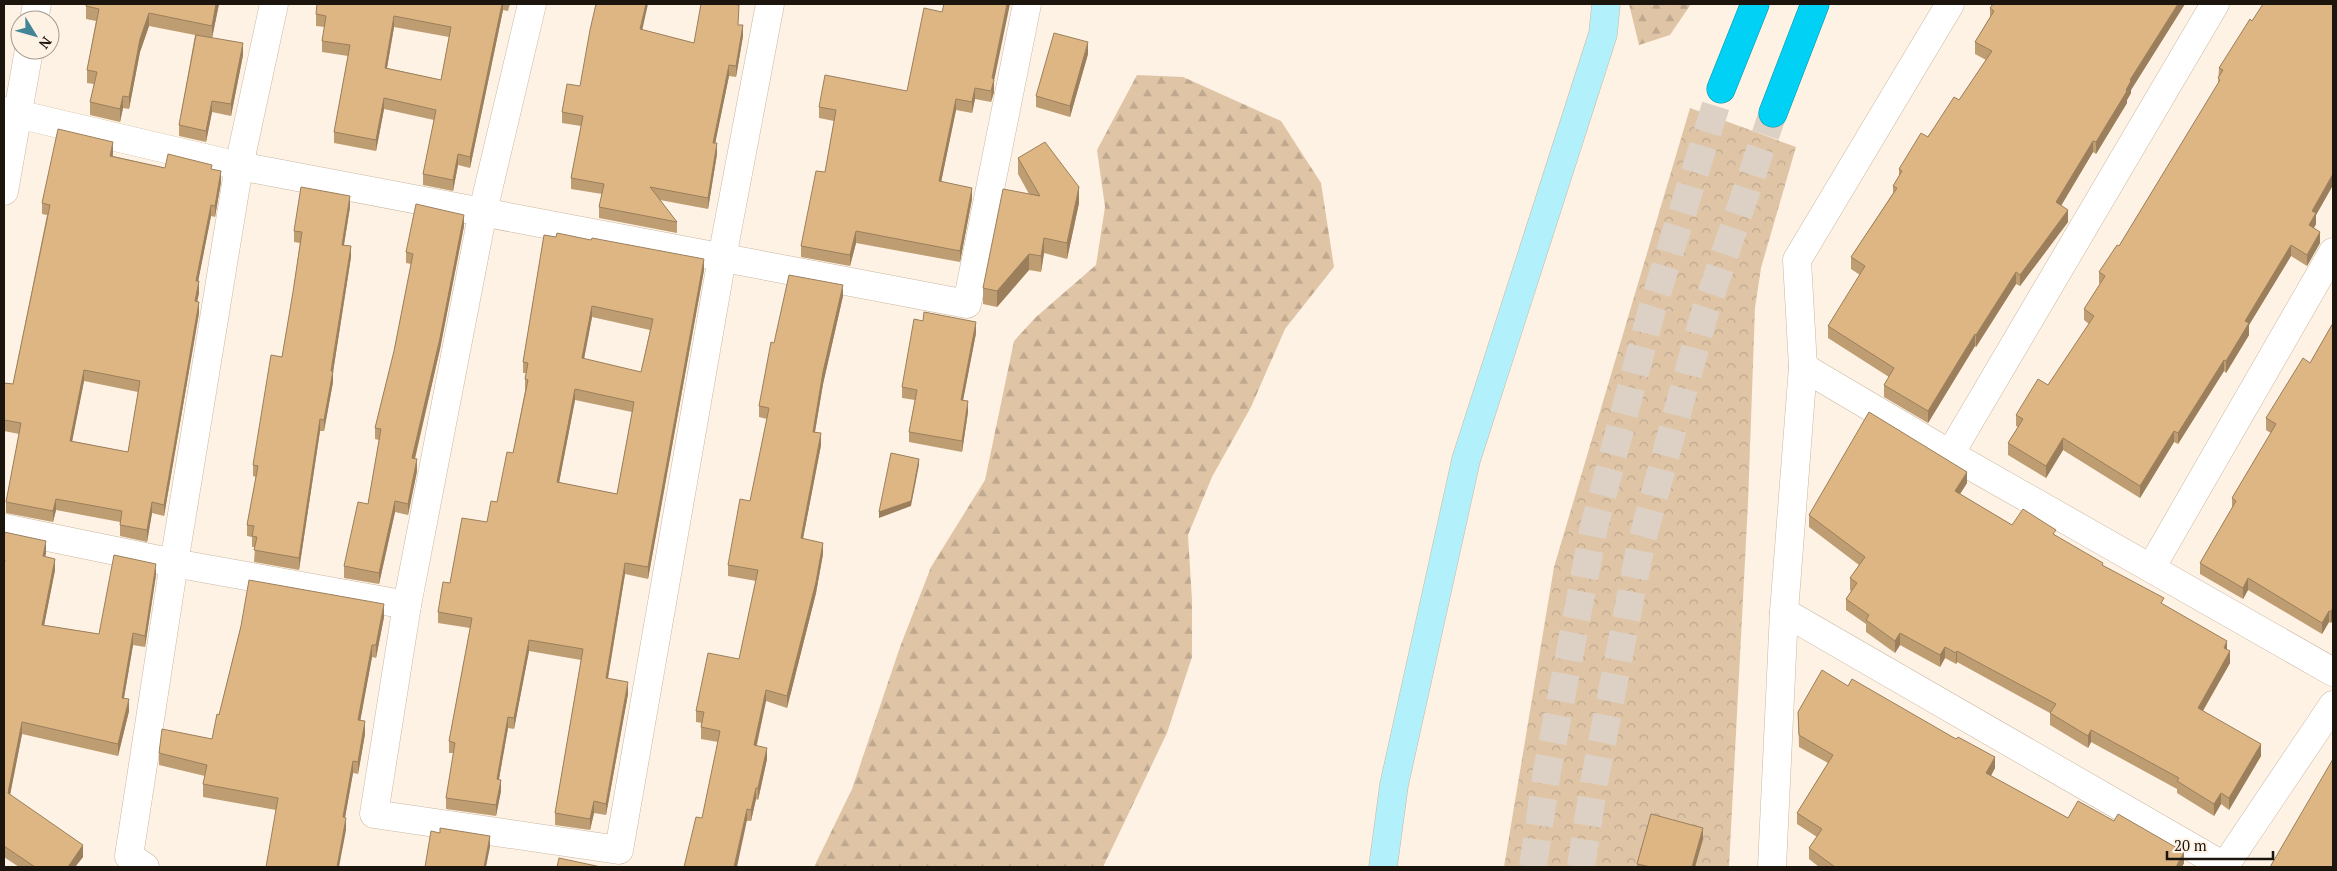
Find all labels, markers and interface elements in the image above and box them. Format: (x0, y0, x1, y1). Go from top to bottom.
north arrow (10, 10, 60, 60)
text: N (35, 33, 57, 53)
scale bar (2167, 828, 2273, 860)
text: 20 m (2174, 835, 2207, 855)

